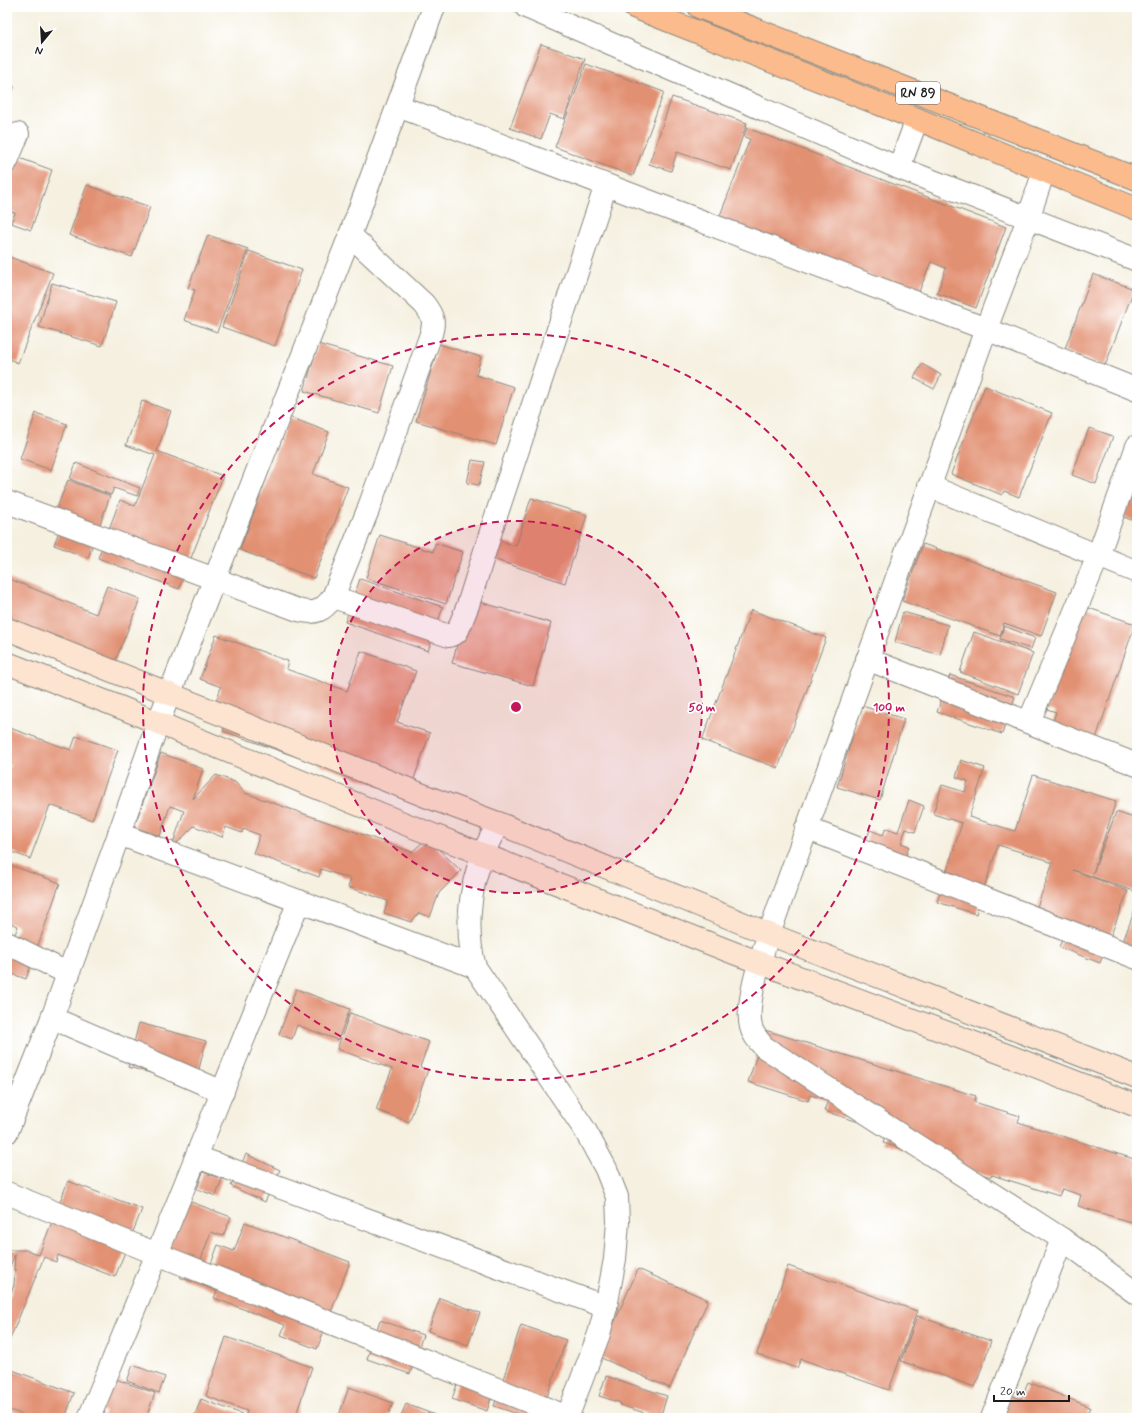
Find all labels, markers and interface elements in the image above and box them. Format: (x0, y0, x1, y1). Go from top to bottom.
north arrow (22, 22, 62, 62)
text: N (34, 43, 45, 58)
road number: RN 89 (896, 82, 940, 104)
centre of rings (509, 700, 523, 714)
text: 50 m (689, 700, 716, 716)
text: 100 m (873, 700, 906, 716)
scale bar (994, 1377, 1069, 1403)
text: 20 m (1000, 1384, 1026, 1400)

